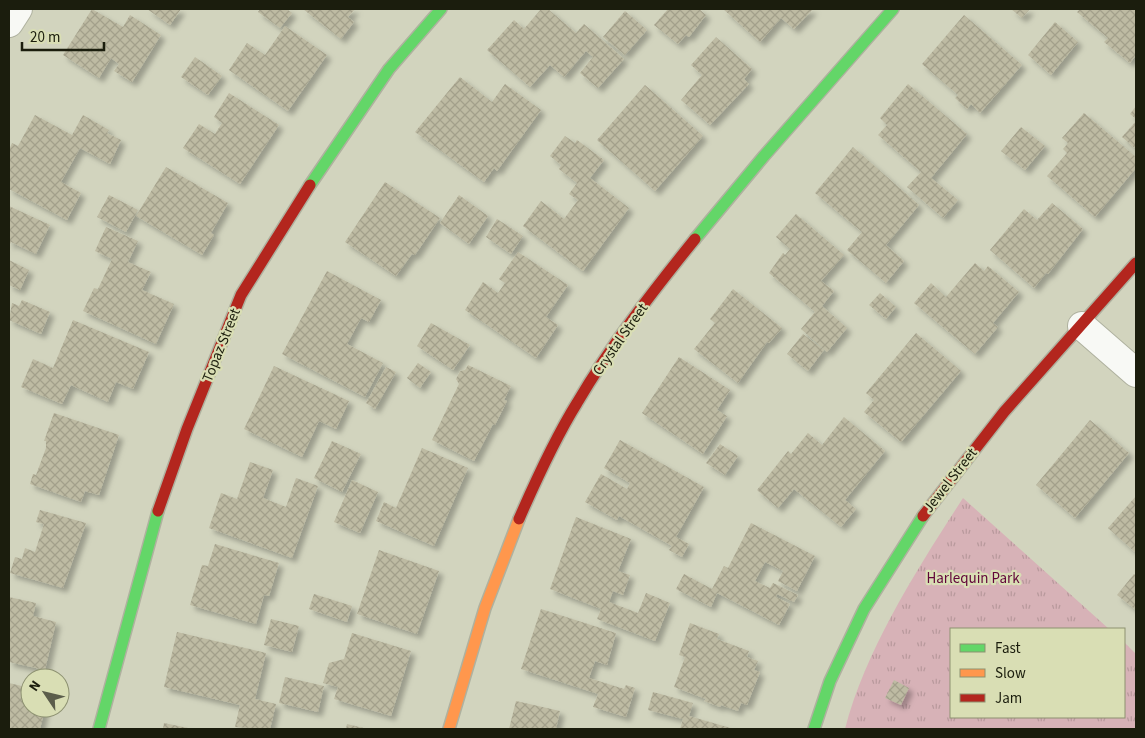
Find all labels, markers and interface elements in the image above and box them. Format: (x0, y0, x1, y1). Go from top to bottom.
scale bar (22, 20, 105, 52)
text: 20 m (30, 27, 60, 48)
street label: Crystal Street (588, 299, 653, 380)
street label: Topaz Street (197, 305, 246, 385)
street label: Jewel Street (918, 443, 982, 517)
park label: Harlequin Park (926, 568, 1020, 589)
legend (950, 628, 1125, 718)
text: Fast (995, 638, 1021, 659)
text: Slow (995, 663, 1026, 684)
north arrow (20, 668, 70, 718)
text: N (24, 677, 46, 696)
text: Jam (995, 688, 1022, 709)

